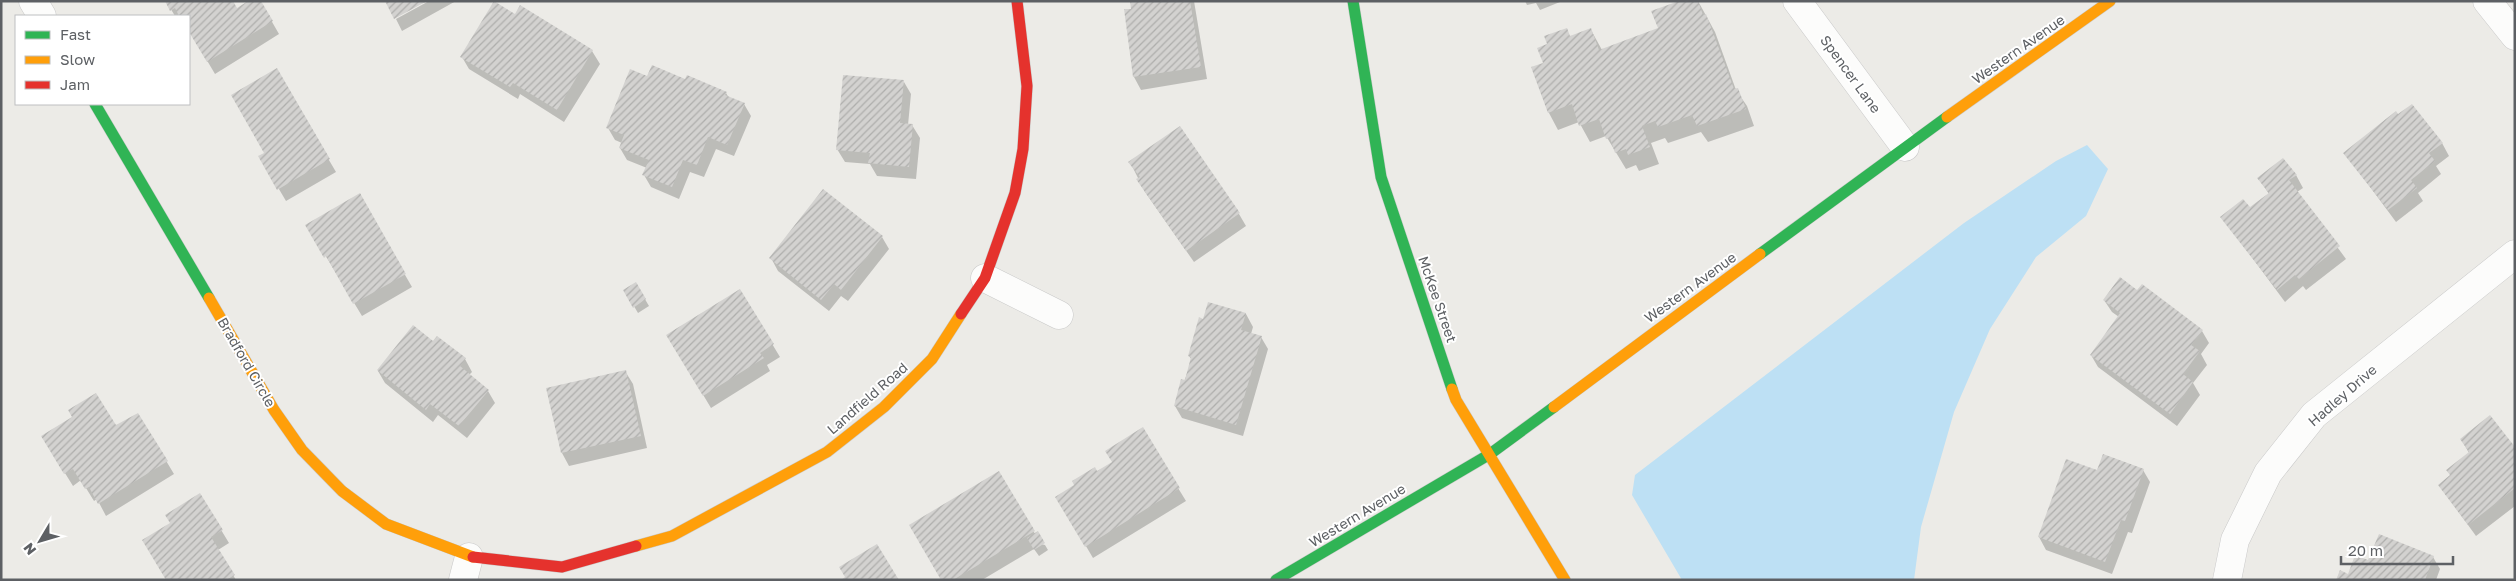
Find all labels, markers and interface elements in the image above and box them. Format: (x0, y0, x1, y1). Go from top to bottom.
street label: Western Avenue (1968, 11, 2068, 87)
legend (15, 15, 190, 105)
text: Fast (60, 25, 91, 43)
street label: Spencer Lane (1817, 32, 1885, 116)
text: Slow (60, 50, 95, 68)
text: Jam (60, 75, 90, 93)
street label: Western Avenue (1641, 248, 1739, 326)
street label: McKee Street (1415, 254, 1461, 344)
street label: Bradford Circle (214, 314, 280, 410)
street label: Landfield Road (823, 358, 911, 438)
street label: Hadley Drive (2304, 361, 2380, 429)
street label: Western Avenue (1306, 480, 1408, 550)
north arrow (15, 516, 65, 566)
scale bar (2341, 534, 2454, 566)
text: N (19, 540, 39, 559)
text: 20 m (2348, 541, 2383, 559)

